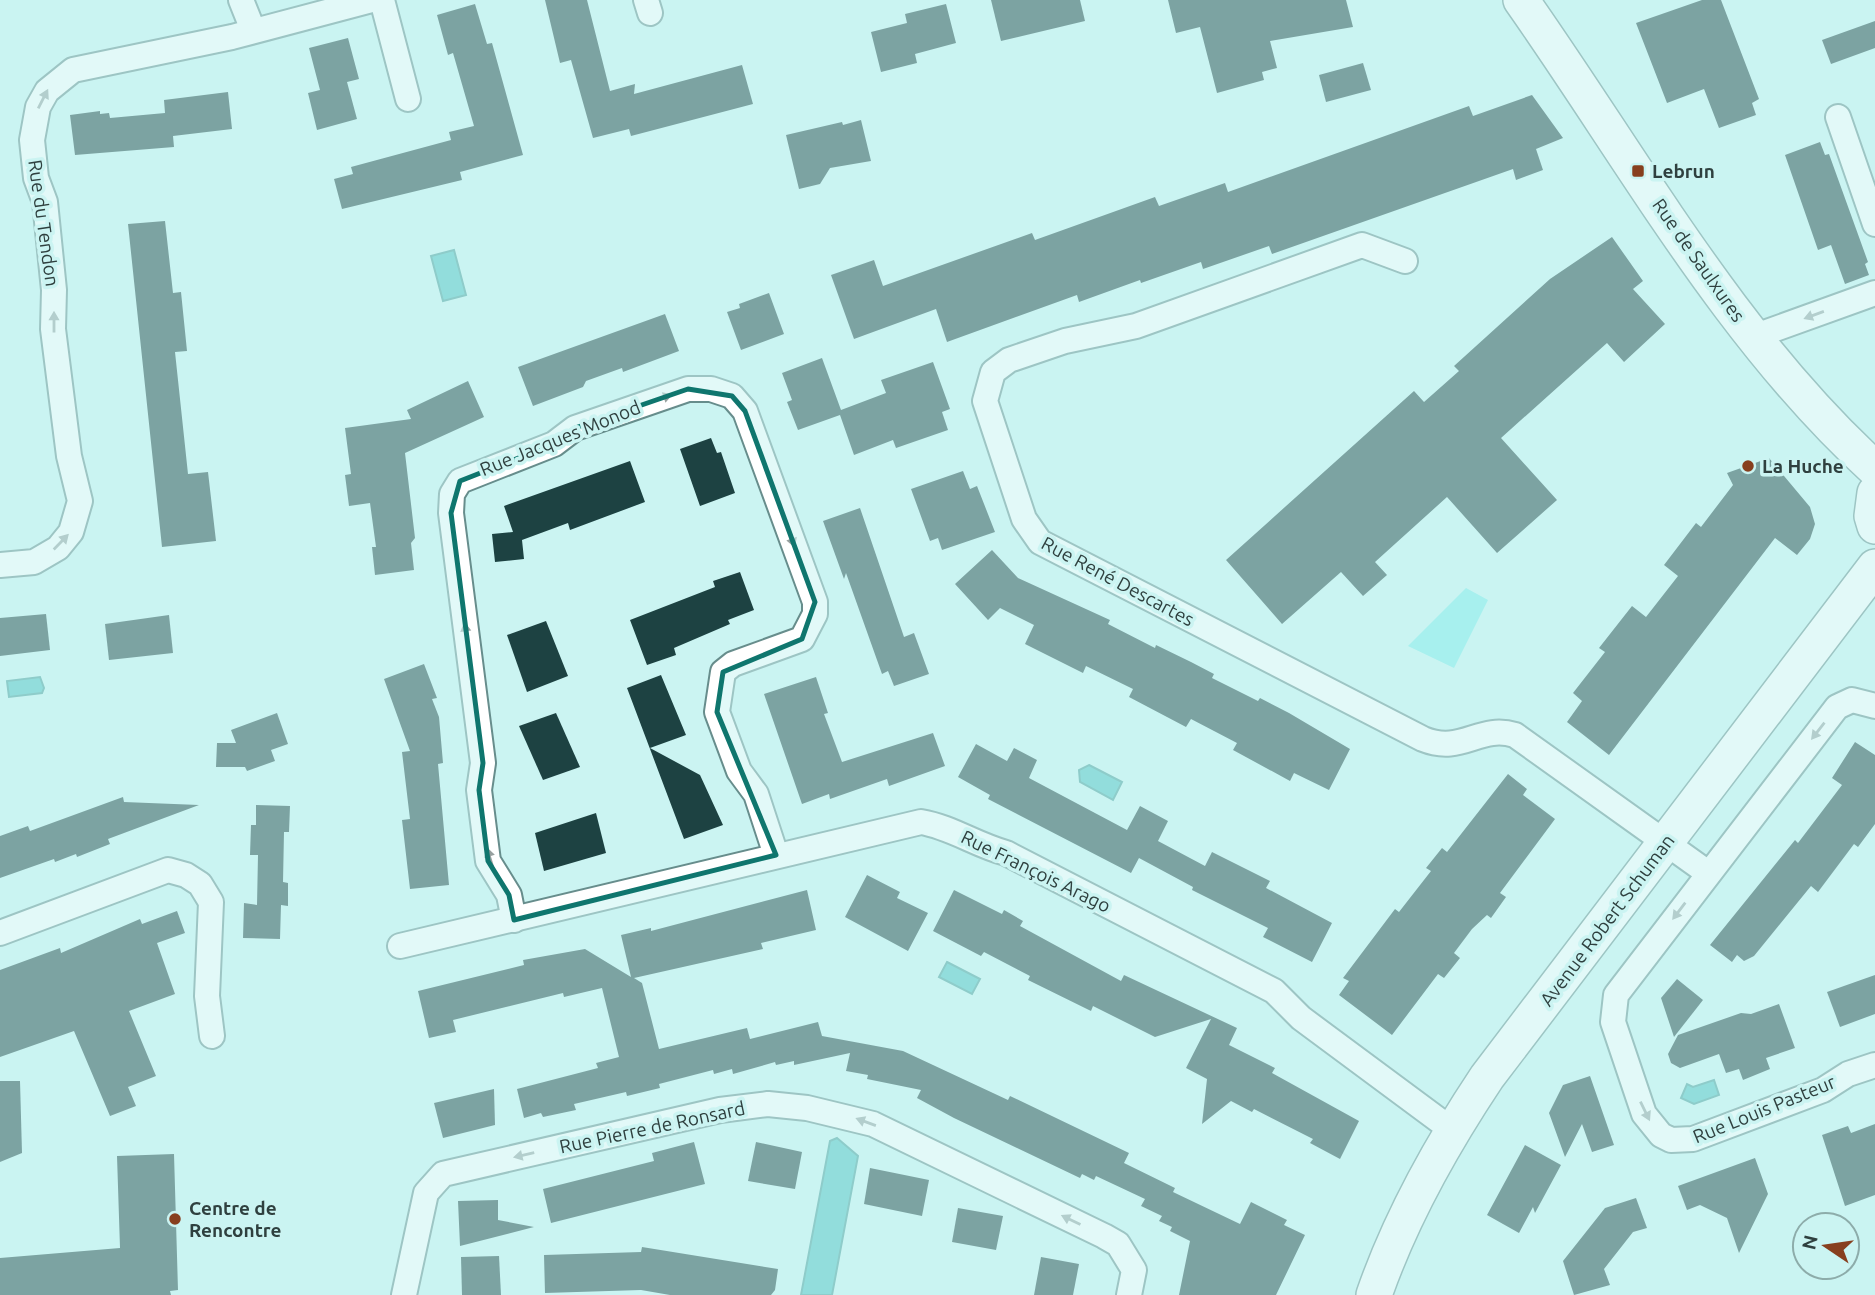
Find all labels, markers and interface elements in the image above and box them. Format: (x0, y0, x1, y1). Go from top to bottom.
one-way arrow (38, 89, 49, 109)
street label: Rue du Tendon (24, 158, 64, 288)
place label: Lebrun (1652, 160, 1715, 182)
marker: Lebrun (1630, 163, 1646, 179)
street label: Rue de Saulxures (1648, 194, 1750, 326)
one-way arrow (1803, 310, 1824, 321)
one-way arrow (48, 311, 60, 333)
one-way arrow (651, 392, 672, 403)
street label: Rue Jacques Monod (477, 396, 643, 480)
place label: La Huche (1762, 455, 1844, 477)
marker: La Huche (1740, 458, 1756, 474)
one-way arrow (786, 527, 797, 548)
street label: Rue René Descartes (1038, 531, 1198, 631)
one-way arrow (53, 533, 69, 551)
one-way arrow (460, 622, 471, 644)
one-way arrow (1810, 721, 1825, 739)
street label: Rue François Arago (958, 825, 1114, 917)
street label: Avenue Robert Schuman (1535, 830, 1679, 1010)
one-way arrow (484, 847, 494, 868)
one-way arrow (1672, 902, 1686, 920)
street label: Rue Louis Pasteur (1690, 1070, 1838, 1148)
street label: Rue Pierre de Ronsard (557, 1097, 747, 1157)
one-way arrow (1638, 1102, 1650, 1122)
one-way arrow (856, 1116, 877, 1127)
one-way arrow (513, 1150, 535, 1161)
place label: Centre de Rencontre (189, 1197, 282, 1241)
marker: Centre de Rencontre (167, 1211, 183, 1227)
north arrow (1791, 1211, 1861, 1281)
one-way arrow (1061, 1215, 1081, 1226)
text: N (1797, 1233, 1822, 1252)

